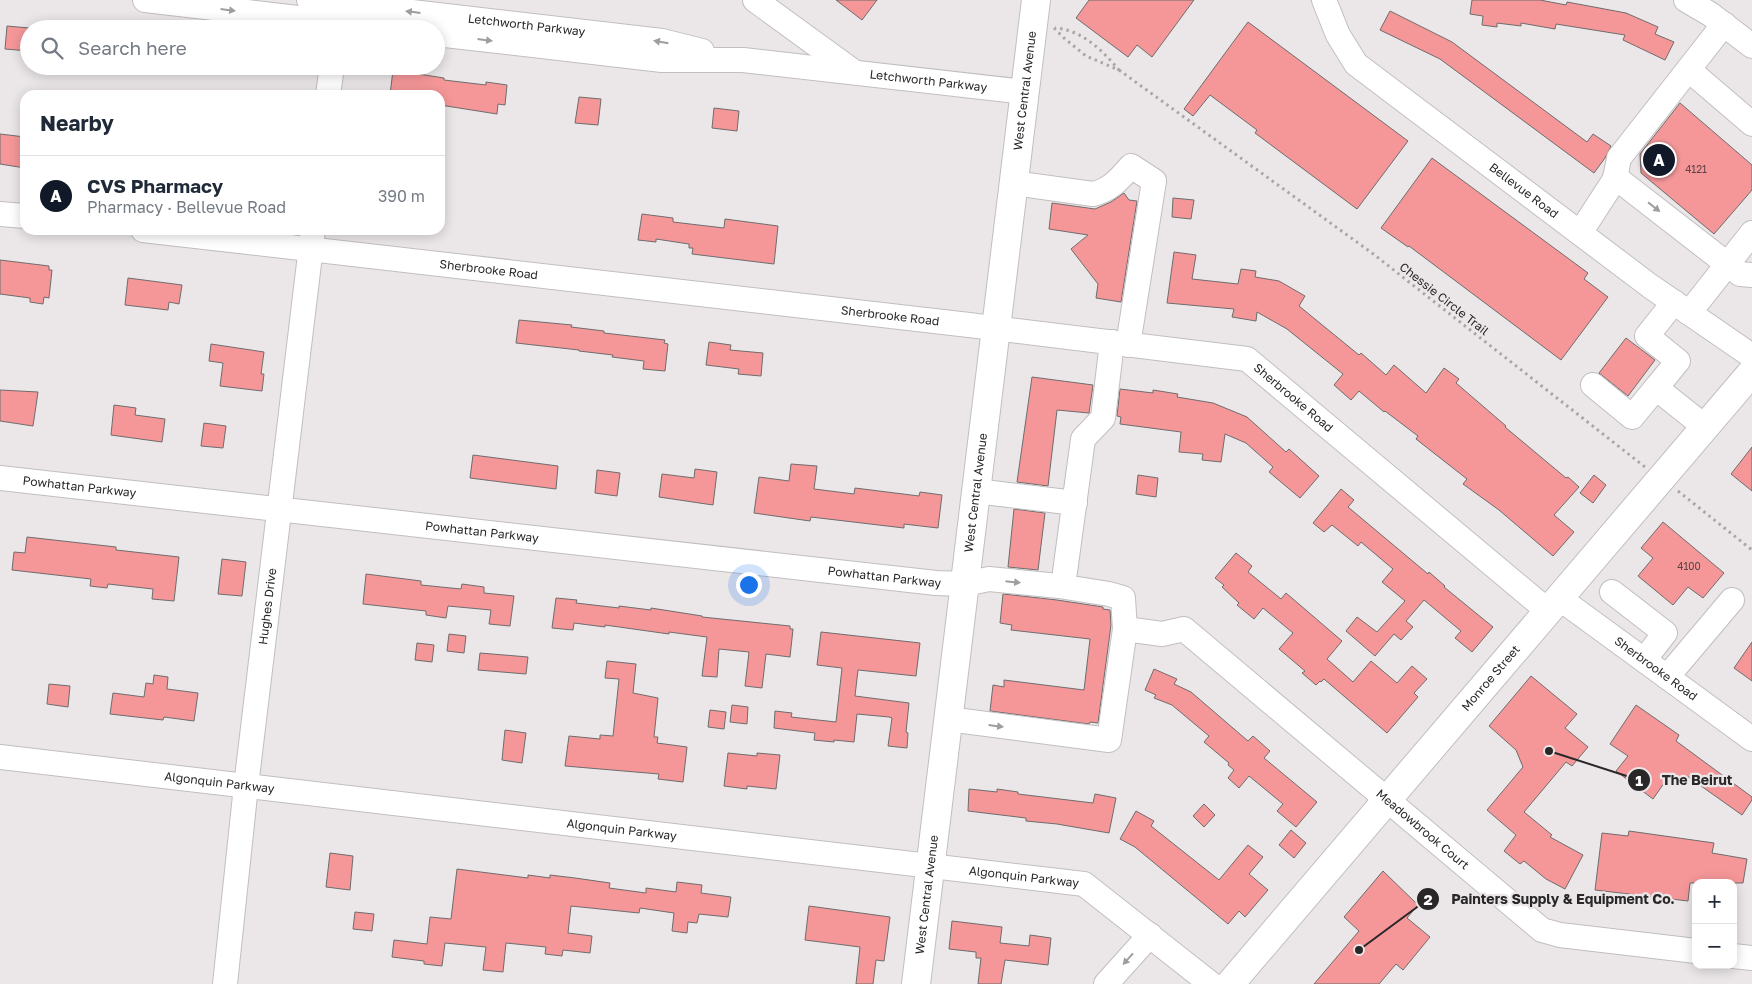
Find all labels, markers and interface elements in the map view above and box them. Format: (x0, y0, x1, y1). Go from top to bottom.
one-way arrow (221, 6, 237, 14)
one-way arrow (405, 8, 421, 16)
street label: Letchworth Parkway (467, 11, 586, 39)
search box (20, 20, 445, 75)
street label: West Central Avenue (1010, 30, 1039, 151)
icon: search (38, 34, 66, 62)
text: Search here (78, 36, 187, 59)
one-way arrow (477, 36, 493, 44)
one-way arrow (653, 37, 669, 45)
street label: Letchworth Parkway (869, 66, 988, 95)
text: Nearby (40, 110, 114, 136)
pin: A (1643, 141, 1675, 179)
street label: Bellevue Road (1486, 159, 1562, 221)
house number: 4121 (1685, 163, 1707, 175)
text: CVS Pharmacy (87, 174, 223, 197)
text: A (50, 186, 62, 206)
text: 390 m (378, 186, 425, 206)
text: Pharmacy · Bellevue Road (87, 197, 286, 217)
one-way arrow (1647, 202, 1660, 213)
street label: Sherbrooke Road (439, 256, 539, 282)
street label: Chessie Circle Trail (1397, 259, 1492, 338)
street label: Sherbrooke Road (840, 302, 940, 329)
street label: Sherbrooke Road (1251, 360, 1336, 435)
street label: West Central Avenue (961, 432, 990, 553)
street label: Powhattan Parkway (22, 473, 137, 500)
street label: Powhattan Parkway (424, 518, 540, 545)
house number: 4100 (1677, 560, 1701, 572)
street label: Powhattan Parkway (827, 563, 942, 590)
street label: Hughes Drive (255, 567, 279, 646)
your location (736, 572, 762, 598)
one-way arrow (1005, 578, 1021, 586)
street label: Sherbrooke Road (1612, 633, 1701, 704)
street label: Monroe Street (1458, 642, 1523, 714)
one-way arrow (988, 722, 1004, 730)
callout: The Beirut (1627, 766, 1743, 795)
street label: Algonquin Parkway (164, 768, 276, 796)
text: 1 (1635, 771, 1643, 789)
text: The Beirut (1662, 771, 1733, 788)
street label: Meadowbrook Court (1373, 786, 1472, 873)
street label: Algonquin Parkway (566, 815, 678, 843)
street label: West Central Avenue (912, 834, 941, 955)
street label: Algonquin Parkway (968, 863, 1080, 890)
map controls (1692, 879, 1737, 969)
button: + (1692, 879, 1737, 924)
callout: Painters Supply & Equipment Co. (1416, 885, 1684, 914)
text: 2 (1423, 890, 1433, 908)
text: Painters Supply & Equipment Co. (1451, 890, 1675, 907)
button: − (1692, 924, 1737, 969)
one-way arrow (1122, 953, 1134, 965)

